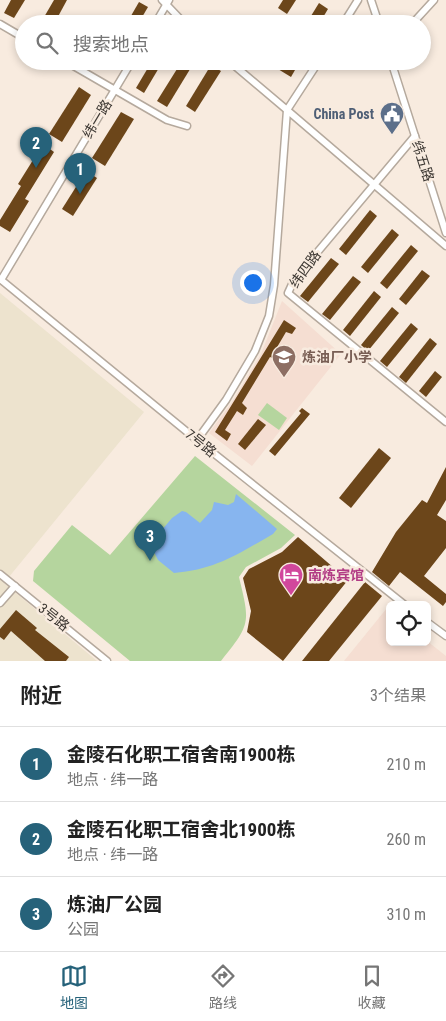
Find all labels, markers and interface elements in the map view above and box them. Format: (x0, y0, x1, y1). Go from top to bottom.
search box (15, 15, 431, 70)
icon: search (33, 29, 61, 57)
text: 搜索地点 (73, 33, 149, 56)
street label: 纬一路 (79, 97, 115, 141)
public building icon: China Post (379, 101, 405, 135)
place label: China Post (313, 106, 374, 122)
pin: 2 (20, 127, 52, 168)
street label: 纬五路 (409, 139, 437, 183)
pin: 1 (64, 153, 96, 194)
street label: 纬四路 (286, 247, 324, 291)
your location (240, 270, 266, 296)
school or university icon: 炼油厂小学 (271, 344, 297, 378)
place label: 炼油厂小学 (302, 349, 372, 365)
street label: 7号路 (182, 426, 220, 460)
pin: 3 (134, 520, 166, 561)
hotel icon: 南炼宾馆 (278, 562, 304, 596)
place label: 南炼宾馆 (308, 567, 364, 583)
street label: 3号路 (35, 600, 73, 634)
map controls (386, 601, 431, 646)
button: locate (386, 601, 431, 646)
text: 附近 (20, 684, 62, 708)
text: 3个结果 (370, 686, 426, 705)
text: 金陵石化职工宿舍南1900栋 (67, 743, 295, 766)
text: 1 (32, 755, 40, 774)
text: 210 m (387, 755, 426, 774)
text: 地点 · 纬一路 (67, 770, 158, 789)
text: 金陵石化职工宿舍北1900栋 (67, 818, 295, 841)
text: 2 (32, 830, 40, 849)
text: 260 m (387, 830, 426, 849)
text: 地点 · 纬一路 (67, 845, 158, 864)
text: 炼油厂公园 (67, 893, 162, 916)
text: 3 (32, 905, 40, 924)
text: 310 m (387, 905, 426, 924)
text: 公园 (67, 920, 99, 939)
tab: 地图 (60, 962, 88, 1012)
tab: 路线 (209, 962, 237, 1012)
tab: 收藏 (358, 962, 386, 1012)

